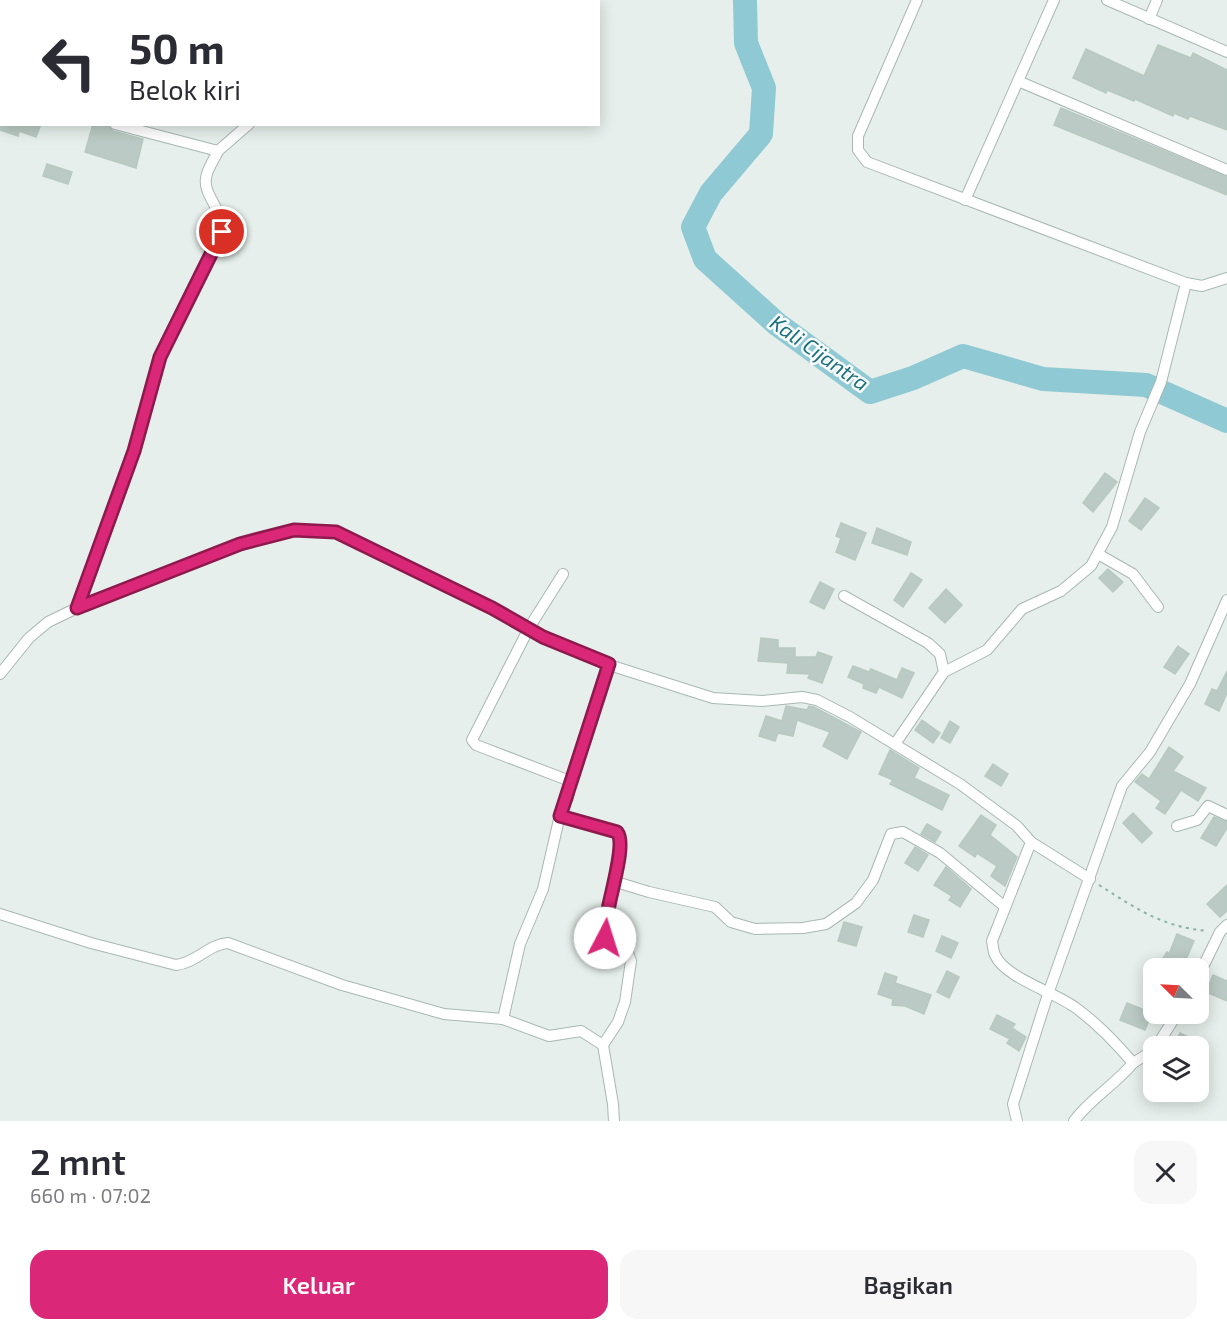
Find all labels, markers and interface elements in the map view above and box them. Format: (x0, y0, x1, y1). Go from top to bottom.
text: 50 m (129, 22, 225, 72)
icon: left (30, 24, 108, 102)
text: Belok kiri (129, 73, 241, 105)
pin (196, 206, 247, 257)
icon: arrive (205, 215, 238, 248)
water label: Kali Cijantra (765, 309, 874, 396)
position arrow (573, 906, 637, 970)
north arrow (1143, 958, 1209, 1024)
map controls (1143, 958, 1209, 1102)
button: layers (1143, 1036, 1209, 1102)
text: 2 mnt (30, 1139, 126, 1182)
button: close (1134, 1141, 1197, 1204)
text: 660 m · 07:02 (30, 1183, 151, 1207)
button: Keluar (30, 1250, 608, 1319)
button: Bagikan (620, 1250, 1197, 1319)

